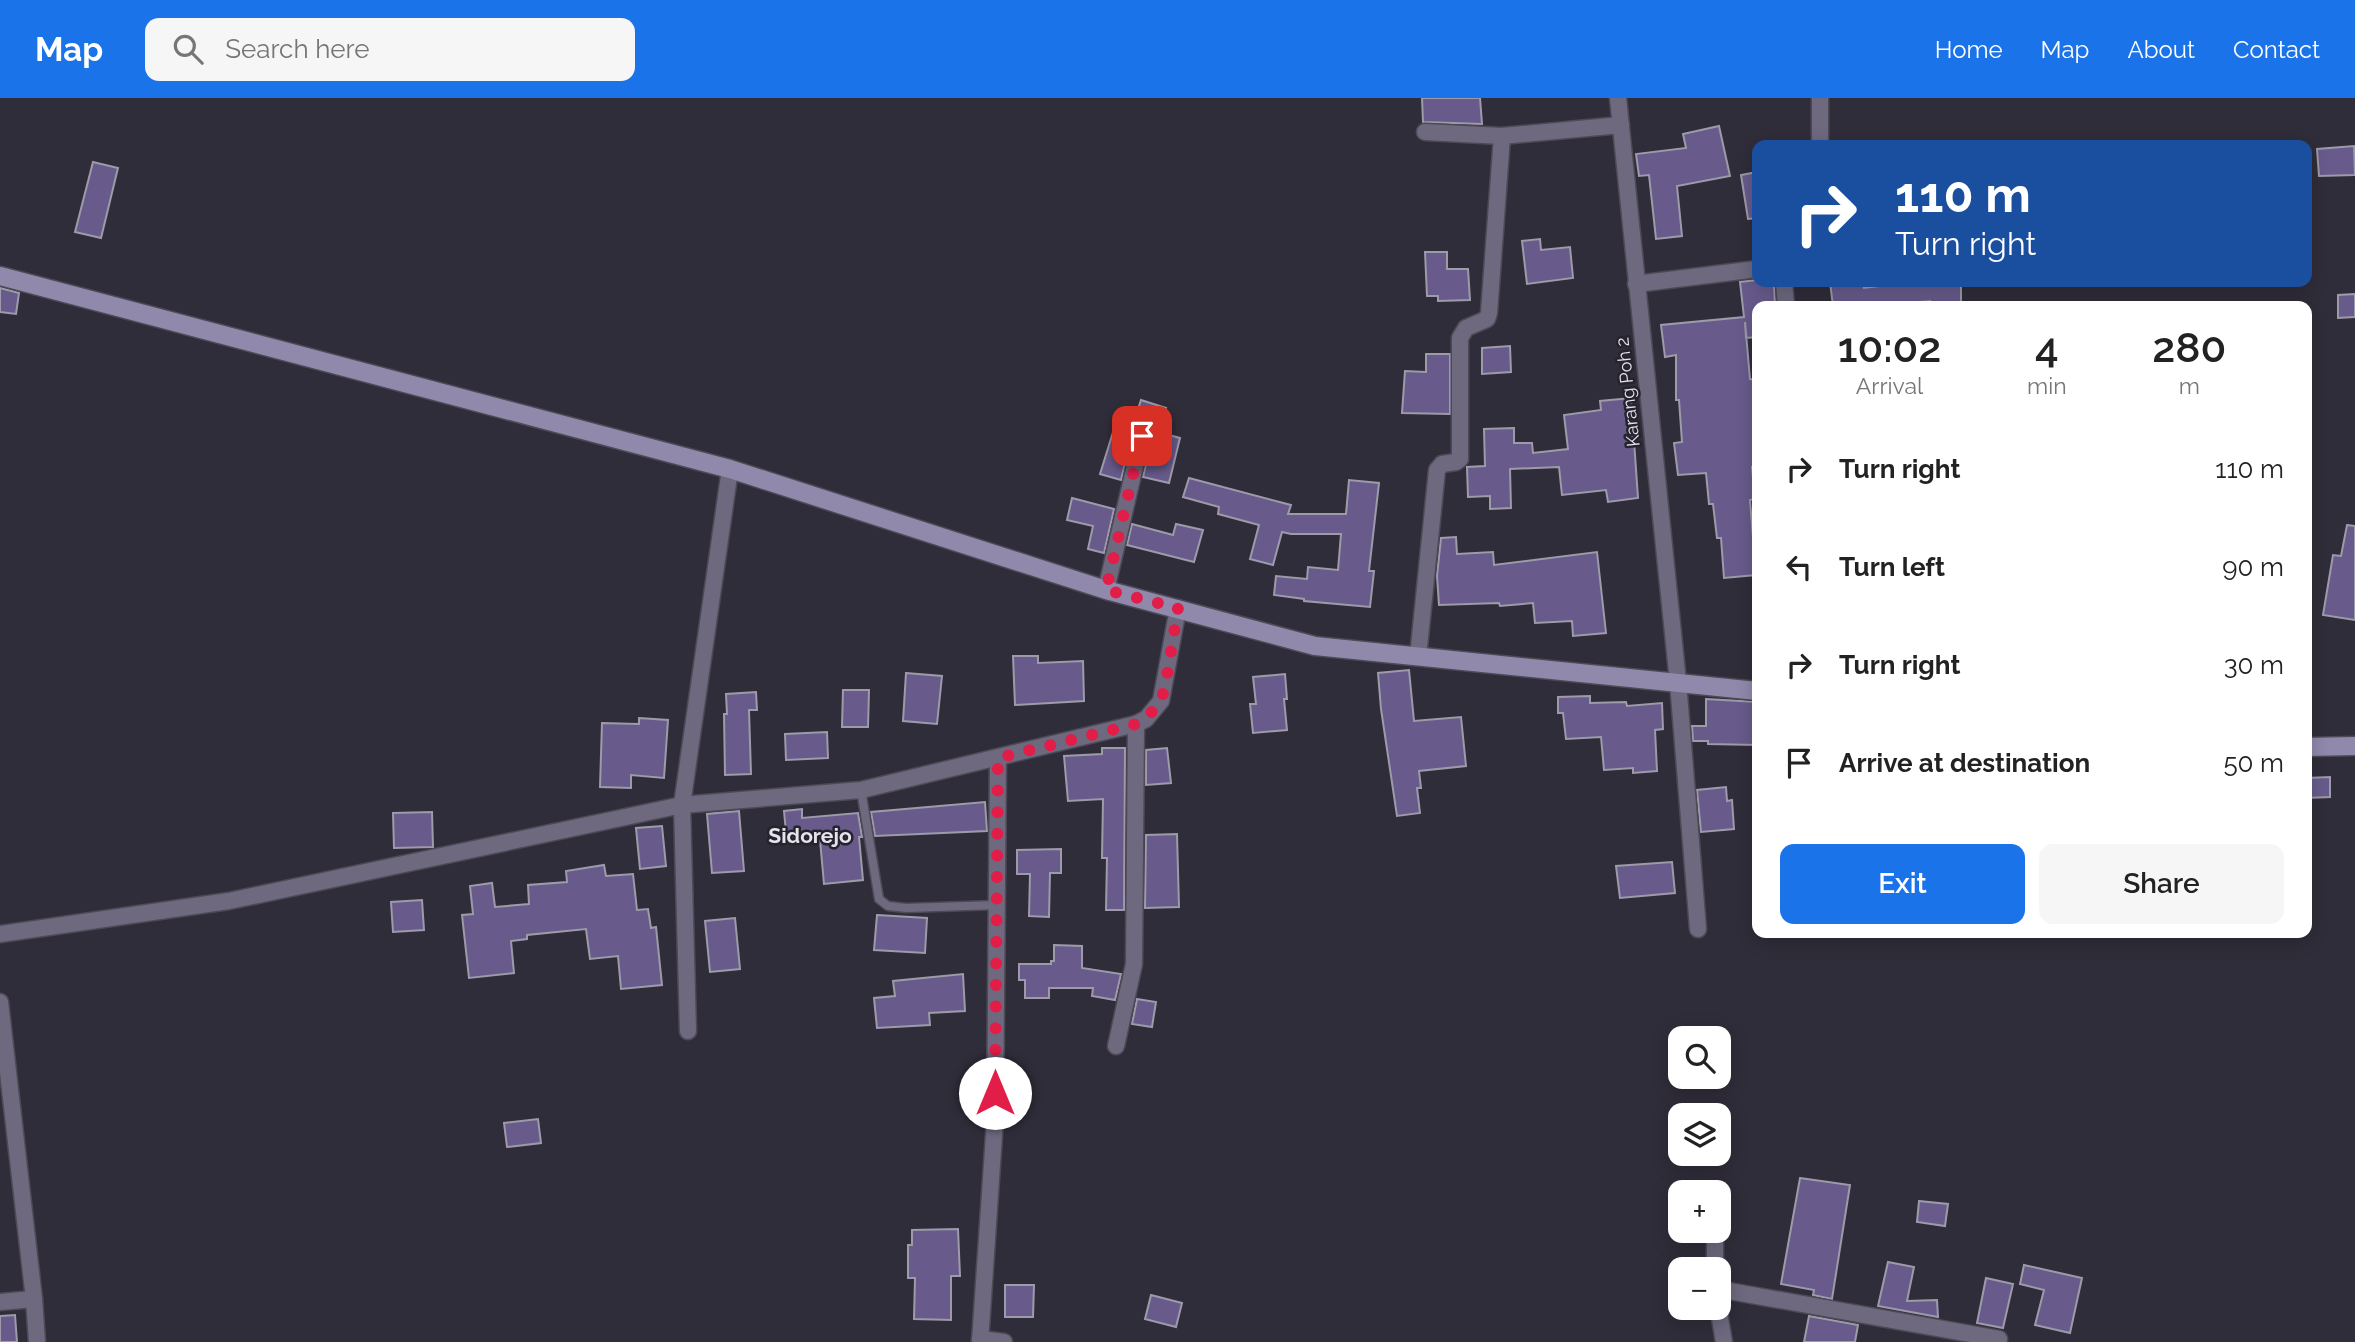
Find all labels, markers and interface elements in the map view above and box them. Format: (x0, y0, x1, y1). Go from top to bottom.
search box (145, 18, 635, 81)
text: Map (35, 30, 103, 69)
icon: search (169, 30, 207, 68)
text: Search here (225, 34, 370, 64)
text: Home (1935, 35, 2003, 64)
text: Map (2041, 35, 2089, 64)
text: About (2127, 35, 2195, 64)
text: Contact (2233, 35, 2320, 64)
text: 110 m (1895, 166, 2031, 223)
icon: right (1780, 168, 1871, 259)
text: Turn right (1895, 225, 2036, 262)
text: 10:02 (1838, 323, 1941, 372)
text: 4 (2035, 323, 2059, 372)
text: 280 (2152, 323, 2226, 372)
street label: Karang Poh 2 (1611, 336, 1644, 448)
text: Arrival (1856, 372, 1923, 399)
text: min (2027, 372, 2067, 399)
text: m (2179, 372, 2200, 399)
pin (1112, 406, 1172, 466)
icon: arrive (1123, 417, 1161, 455)
icon: right (1780, 450, 1818, 488)
text: Turn right (1839, 454, 1960, 484)
text: 110 m (2215, 454, 2284, 484)
icon: left (1780, 548, 1818, 586)
text: Turn left (1839, 552, 1945, 582)
text: 90 m (2222, 552, 2284, 582)
icon: right (1780, 646, 1818, 684)
text: Turn right (1839, 650, 1960, 680)
text: 30 m (2224, 650, 2284, 680)
icon: arrive (1780, 744, 1818, 782)
text: Arrive at destination (1839, 748, 2090, 778)
text: 50 m (2223, 748, 2284, 778)
district label: Sidorejo (768, 823, 852, 848)
button: Exit (1780, 844, 2025, 924)
button: Share (2039, 844, 2284, 924)
map controls (1668, 1026, 1731, 1320)
button: search (1668, 1026, 1731, 1089)
position arrow (958, 1056, 1032, 1130)
button: layers (1668, 1103, 1731, 1166)
button: + (1668, 1180, 1731, 1243)
button: − (1668, 1257, 1731, 1320)

